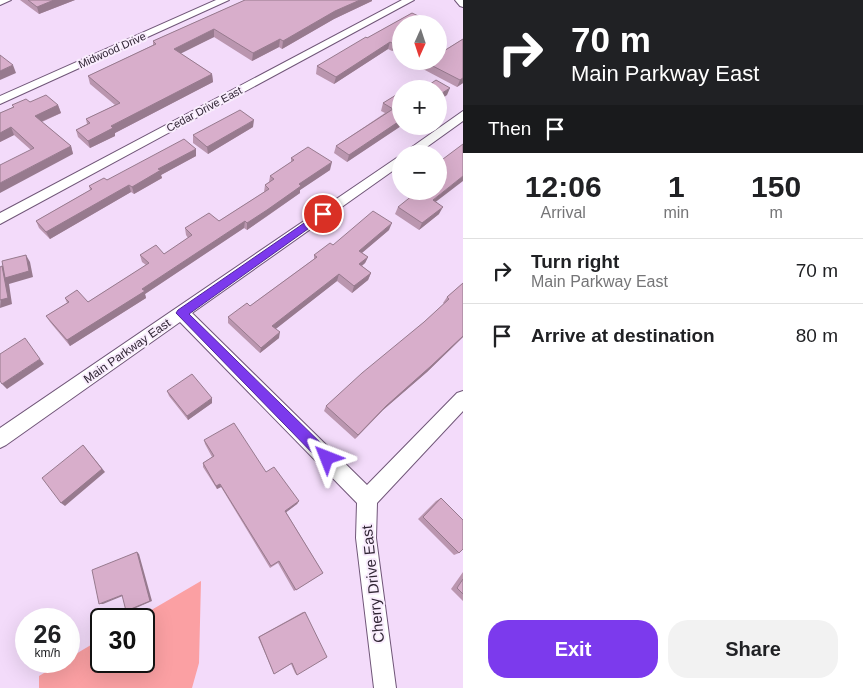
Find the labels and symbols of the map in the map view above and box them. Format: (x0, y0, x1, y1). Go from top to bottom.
north arrow (392, 15, 448, 70)
street label: Midwood Drive (76, 30, 148, 70)
street label: Cedar Drive East (164, 84, 244, 134)
pin (302, 193, 344, 235)
street label: Main Parkway East (81, 315, 174, 386)
position arrow (300, 431, 352, 483)
street label: Cherry Drive East (358, 523, 387, 644)
speed limit sign: 30 (90, 608, 155, 673)

